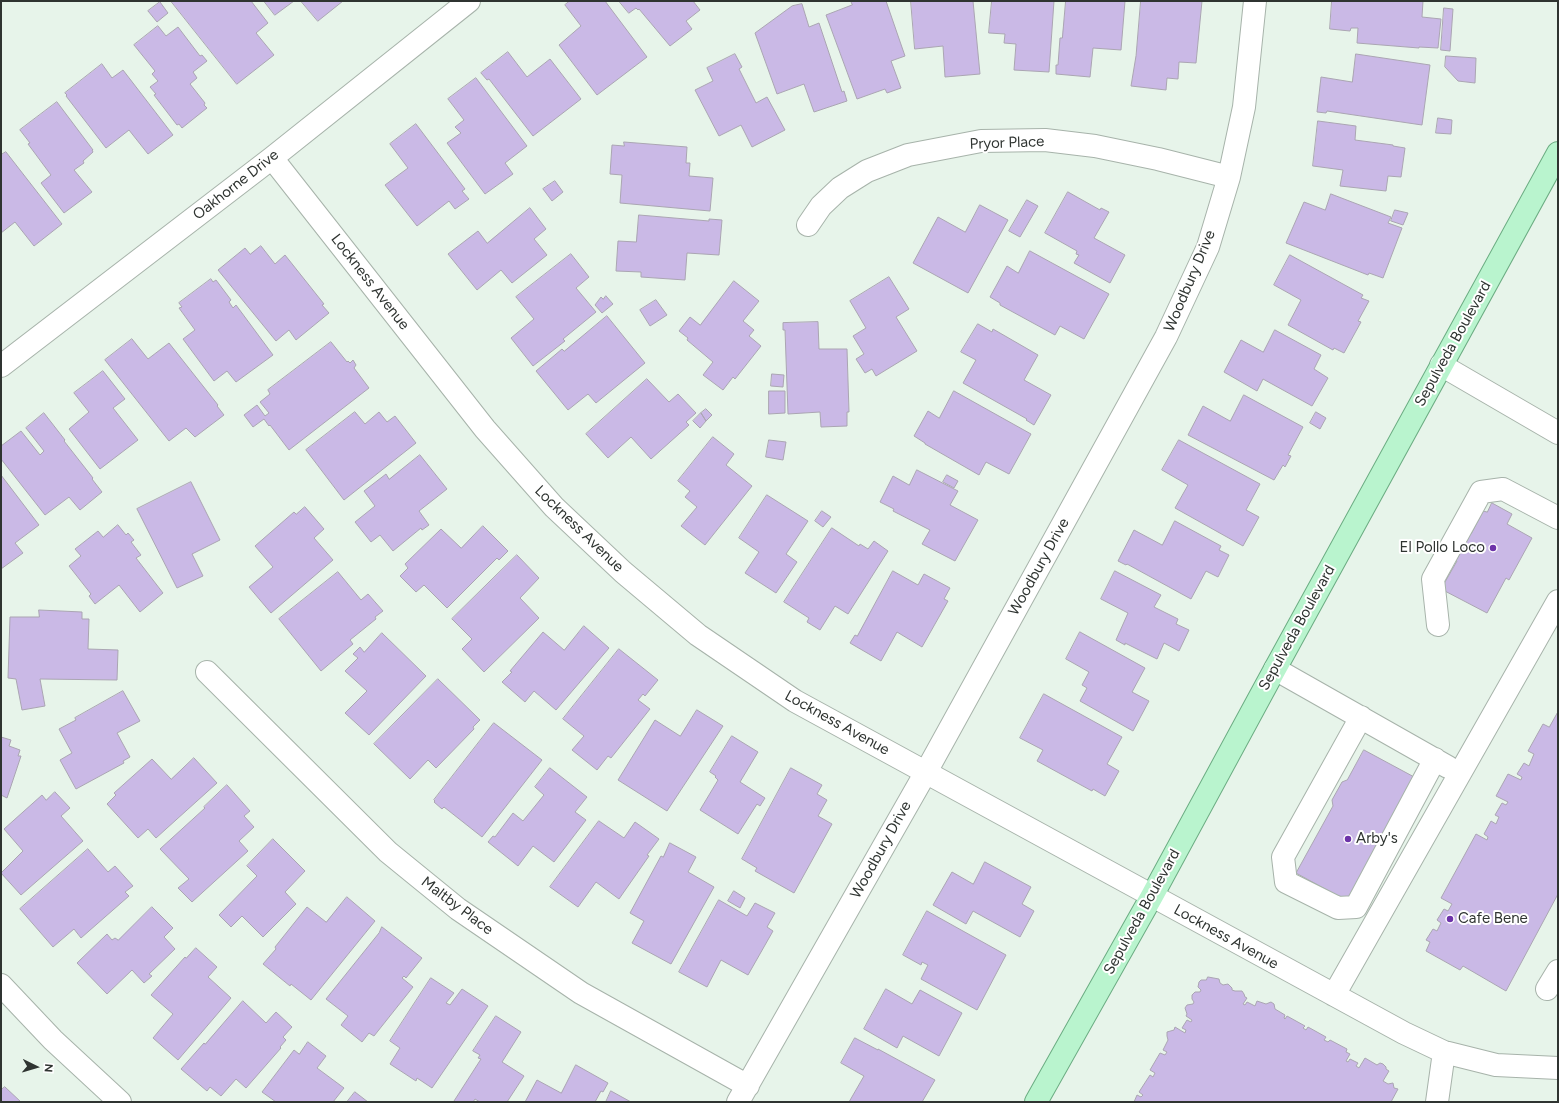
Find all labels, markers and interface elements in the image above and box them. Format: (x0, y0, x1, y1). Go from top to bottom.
street label: Pryor Place (969, 133, 1045, 153)
street label: Oakhorne Drive (190, 146, 282, 224)
street label: Woodbury Drive (1161, 228, 1219, 334)
street label: Lockness Avenue (327, 230, 413, 334)
street label: Sepulveda Boulevard (1411, 278, 1495, 410)
street label: Lockness Avenue (531, 482, 627, 576)
street label: Woodbury Drive (1005, 515, 1073, 619)
place label: El Pollo Loco (1400, 539, 1485, 557)
marker: El Pollo Loco (1488, 543, 1498, 553)
street label: Sepulveda Boulevard (1255, 562, 1339, 694)
street label: Lockness Avenue (782, 687, 892, 759)
street label: Woodbury Drive (847, 798, 915, 902)
place label: Arby's (1356, 830, 1398, 848)
marker: Arby's (1343, 834, 1353, 844)
street label: Sepulveda Boulevard (1100, 846, 1184, 978)
street label: Maltby Place (417, 873, 497, 939)
street label: Lockness Avenue (1171, 901, 1281, 973)
place label: Cafe Bene (1458, 910, 1528, 928)
marker: Cafe Bene (1445, 914, 1455, 924)
north arrow (16, 1047, 56, 1087)
text: N (42, 1063, 55, 1073)

